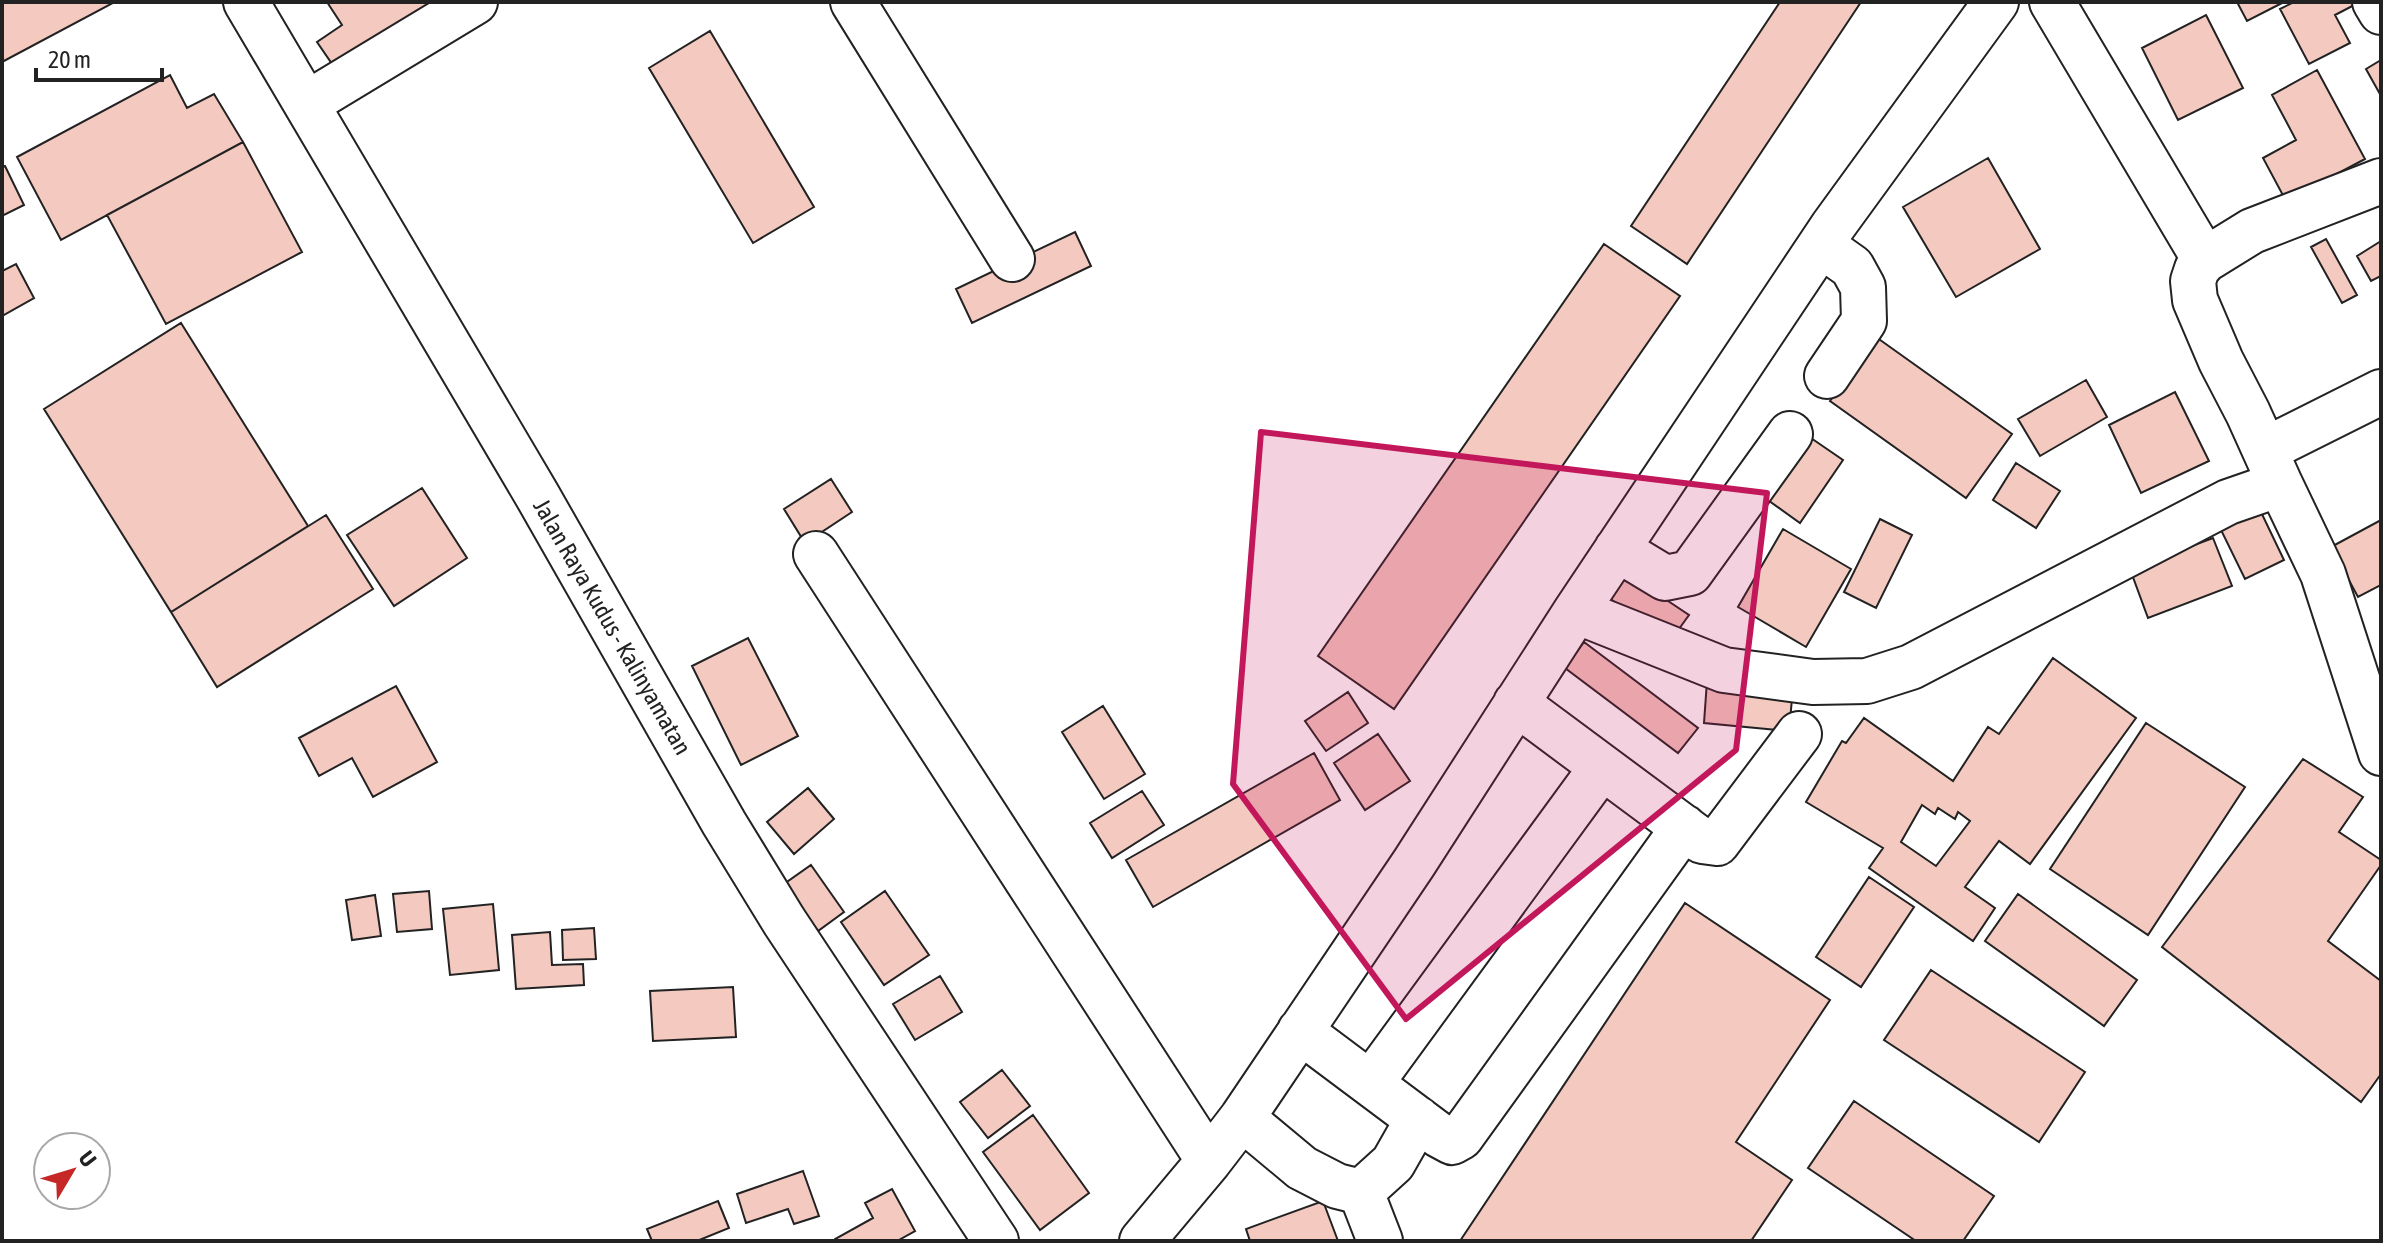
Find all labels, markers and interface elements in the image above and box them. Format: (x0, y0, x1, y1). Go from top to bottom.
scale bar (36, 32, 162, 82)
text: 20 m (48, 46, 91, 73)
street label: Jalan Raya Kudus - Kalinyamatan (528, 494, 697, 759)
north arrow (32, 1131, 112, 1211)
text: U (74, 1146, 102, 1172)

